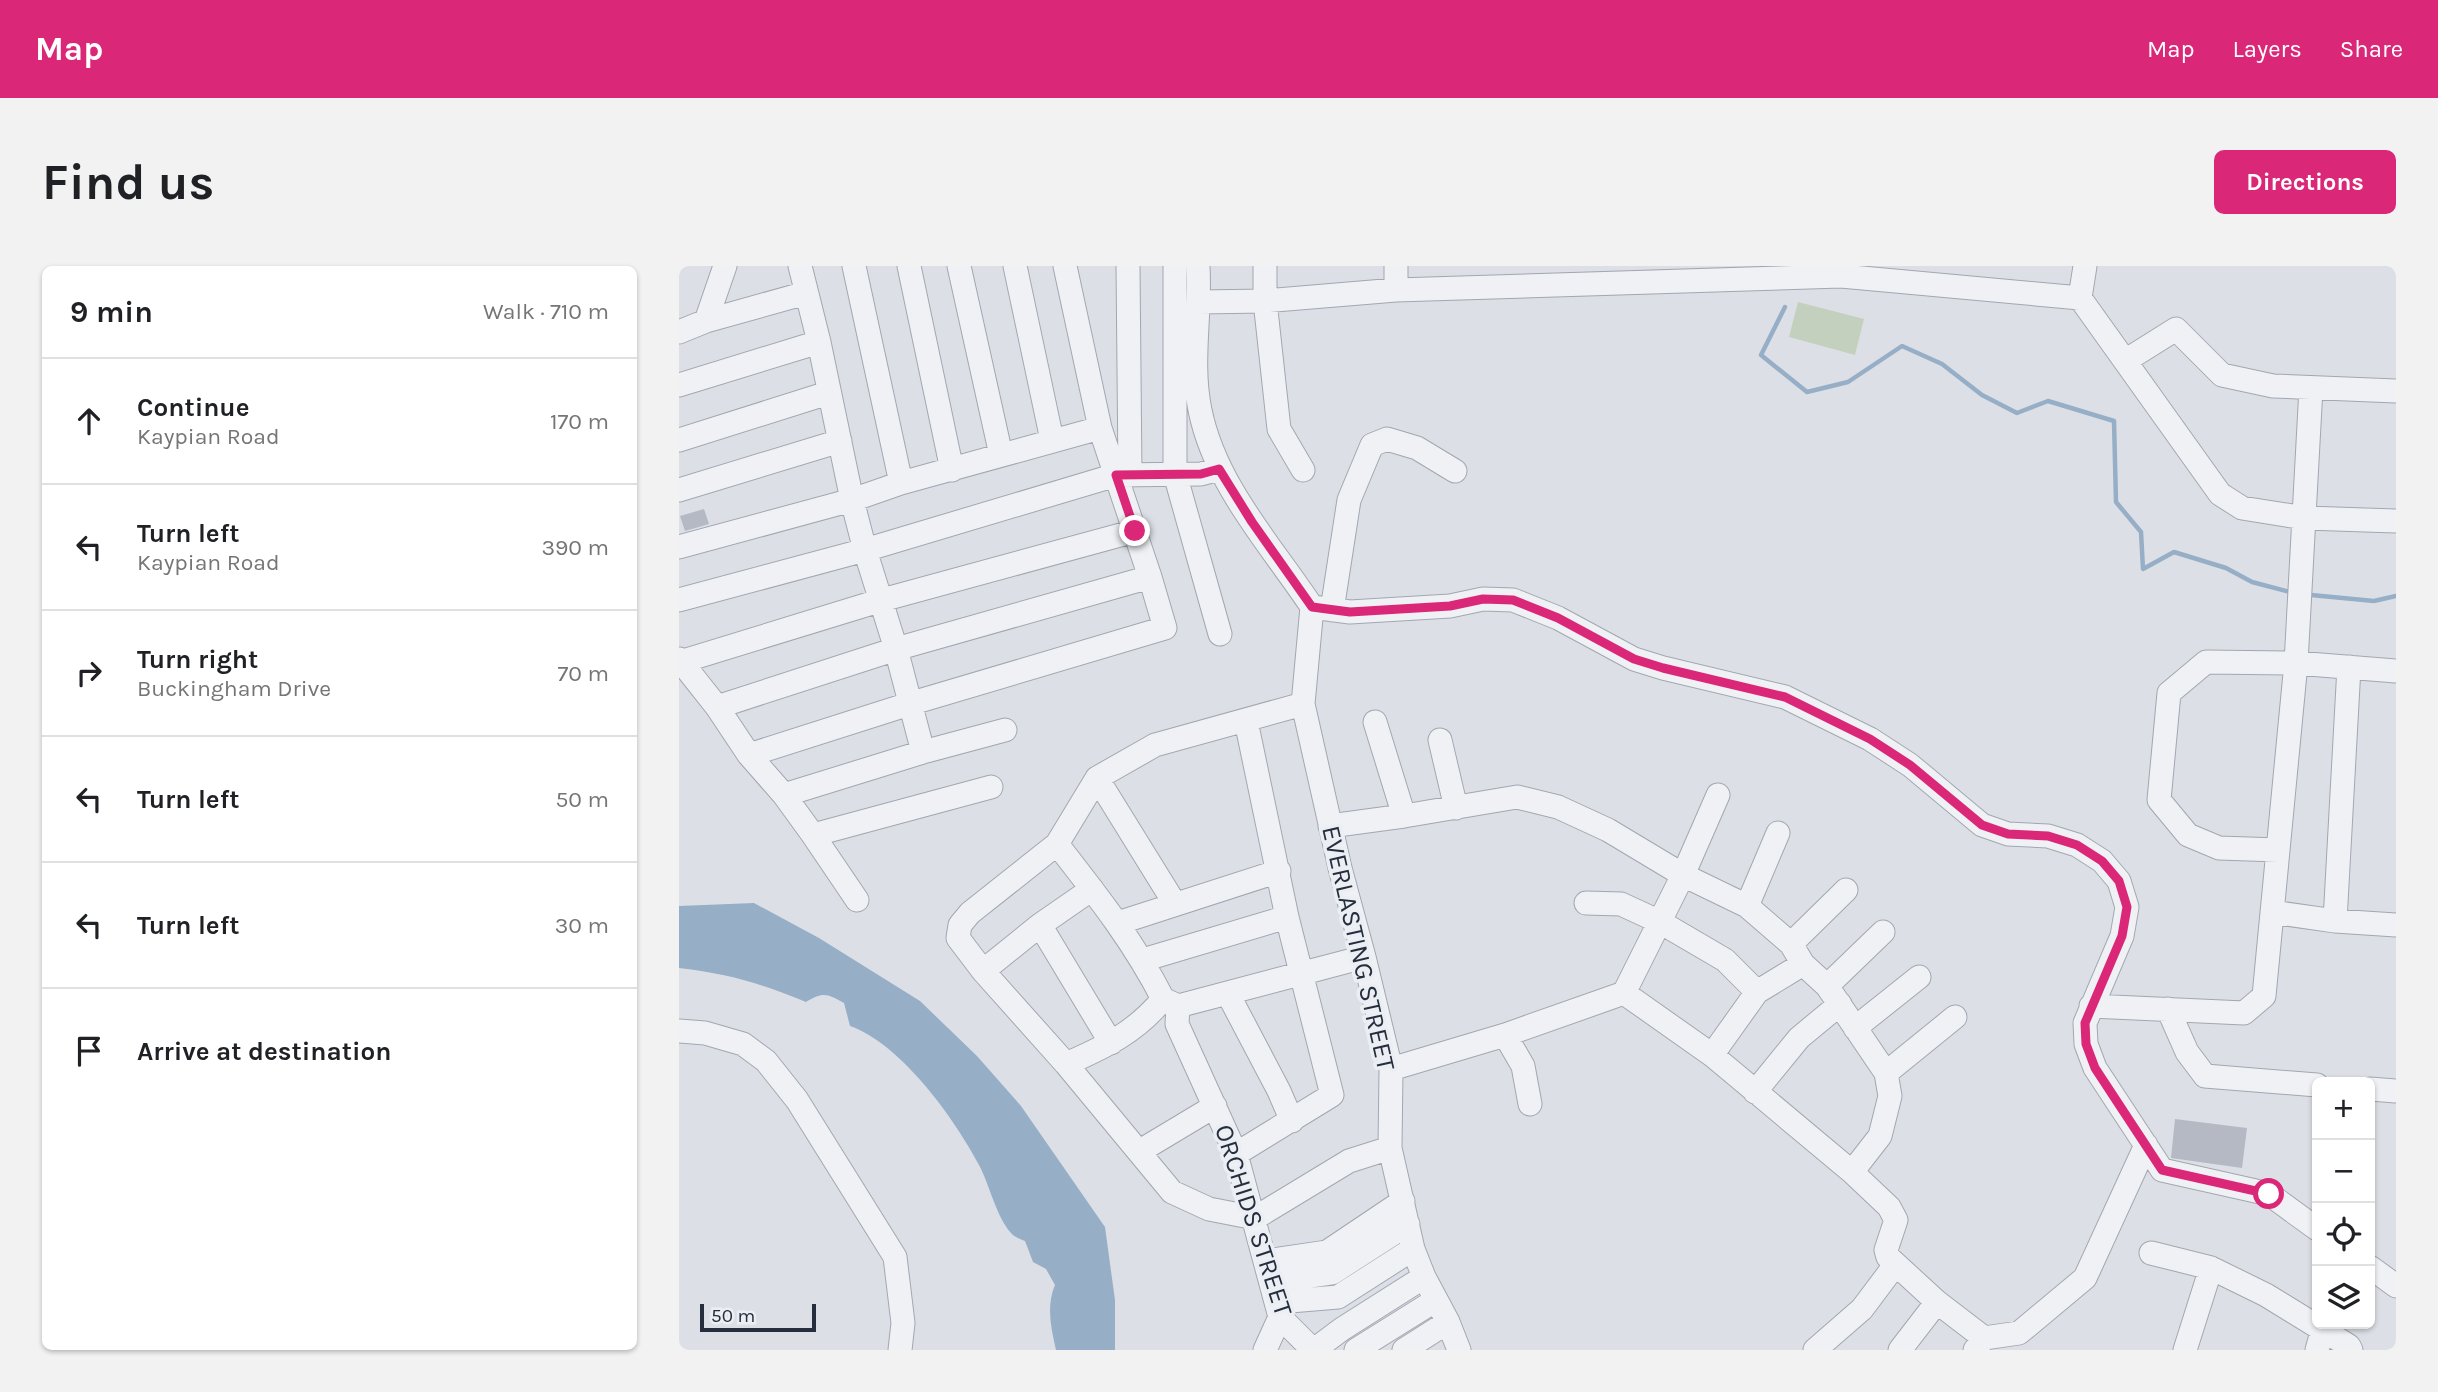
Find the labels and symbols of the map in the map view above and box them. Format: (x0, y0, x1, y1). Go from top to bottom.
route end (1119, 515, 1150, 546)
street label: EVERLASTING STREET (1315, 823, 1402, 1074)
street label: ORCHIDS STREET (1208, 1121, 1299, 1320)
route start (2253, 1178, 2284, 1209)
scale bar (700, 1301, 815, 1333)

